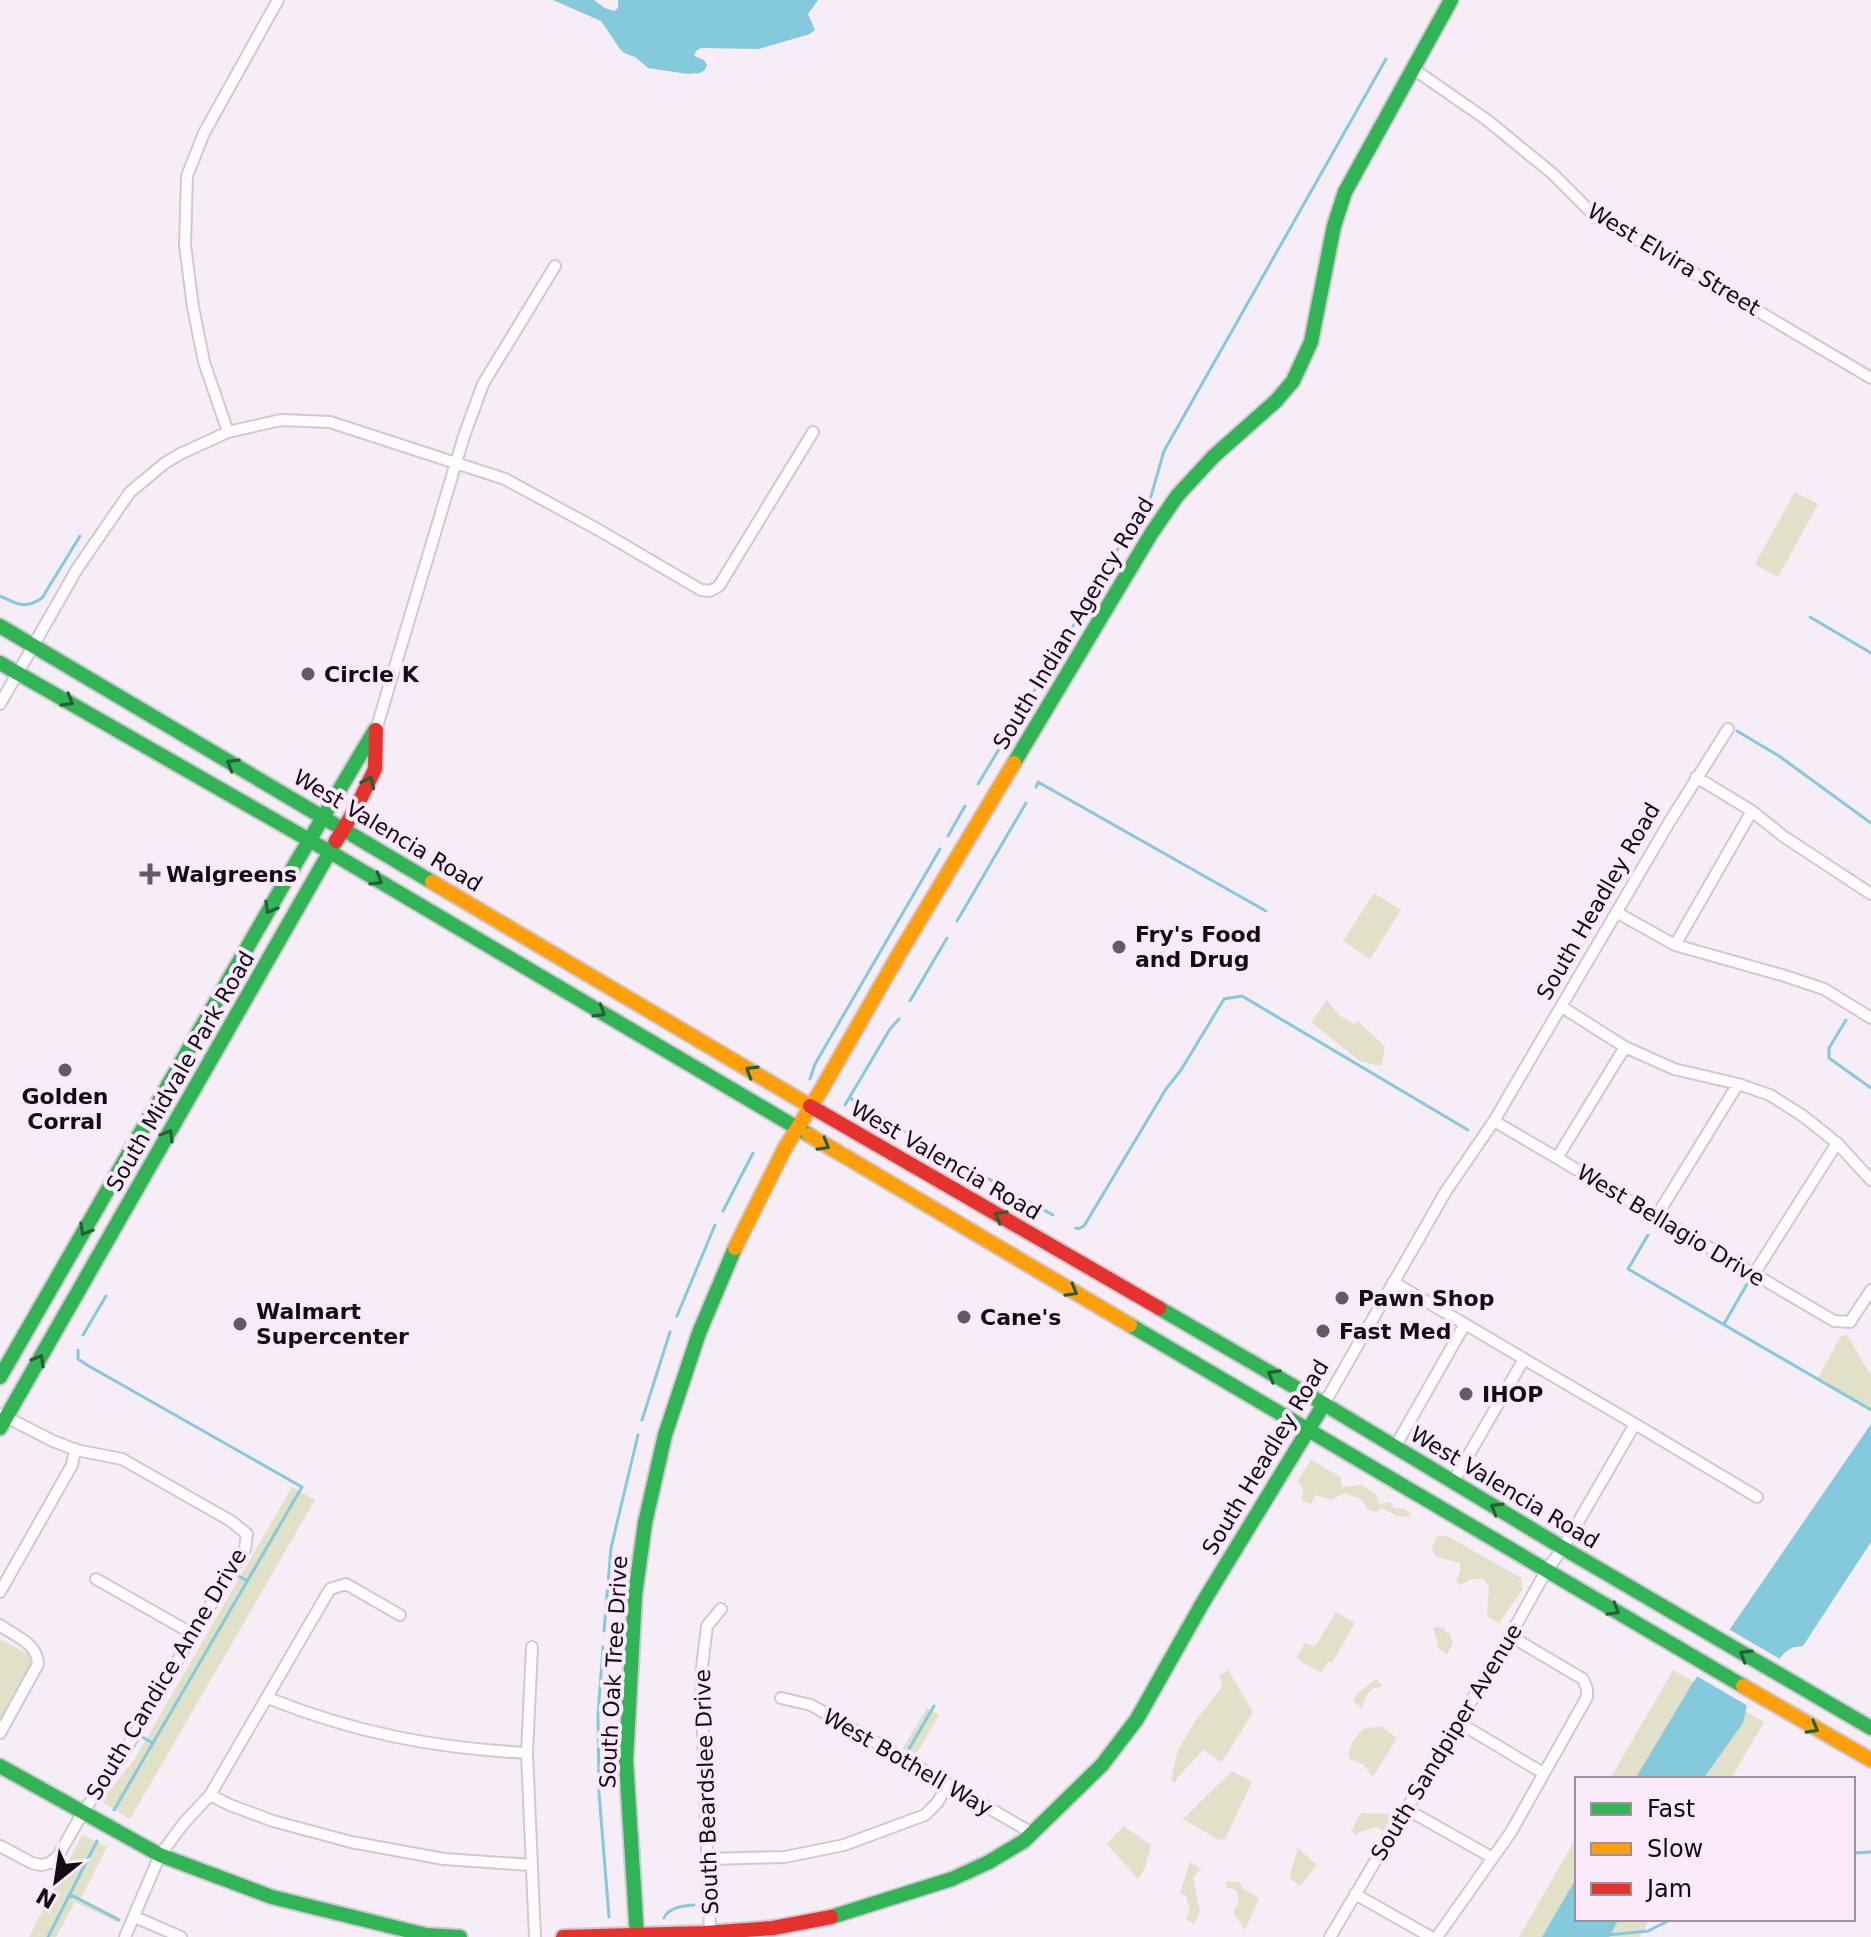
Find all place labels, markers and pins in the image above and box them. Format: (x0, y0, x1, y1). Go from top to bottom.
place label: Circle K (324, 662, 420, 687)
marker: Circle K (299, 665, 317, 683)
place label: Walgreens (166, 862, 297, 887)
marker: Walgreens (141, 865, 159, 883)
place label: Fry's Food and Drug (1135, 922, 1261, 972)
marker: Fry's Food and Drug (1110, 938, 1128, 956)
marker: Golden Corral (56, 1061, 74, 1079)
place label: Golden Corral (21, 1084, 109, 1134)
place label: Pawn Shop (1358, 1286, 1494, 1311)
marker: Pawn Shop (1333, 1289, 1351, 1307)
place label: Walmart Supercenter (256, 1299, 409, 1349)
place label: Cane's (980, 1305, 1061, 1330)
marker: Cane's (955, 1308, 973, 1326)
marker: Walmart Supercenter (231, 1315, 249, 1333)
place label: Fast Med (1339, 1319, 1451, 1344)
marker: Fast Med (1314, 1322, 1332, 1340)
place label: IHOP (1482, 1382, 1543, 1407)
marker: IHOP (1457, 1385, 1475, 1403)

